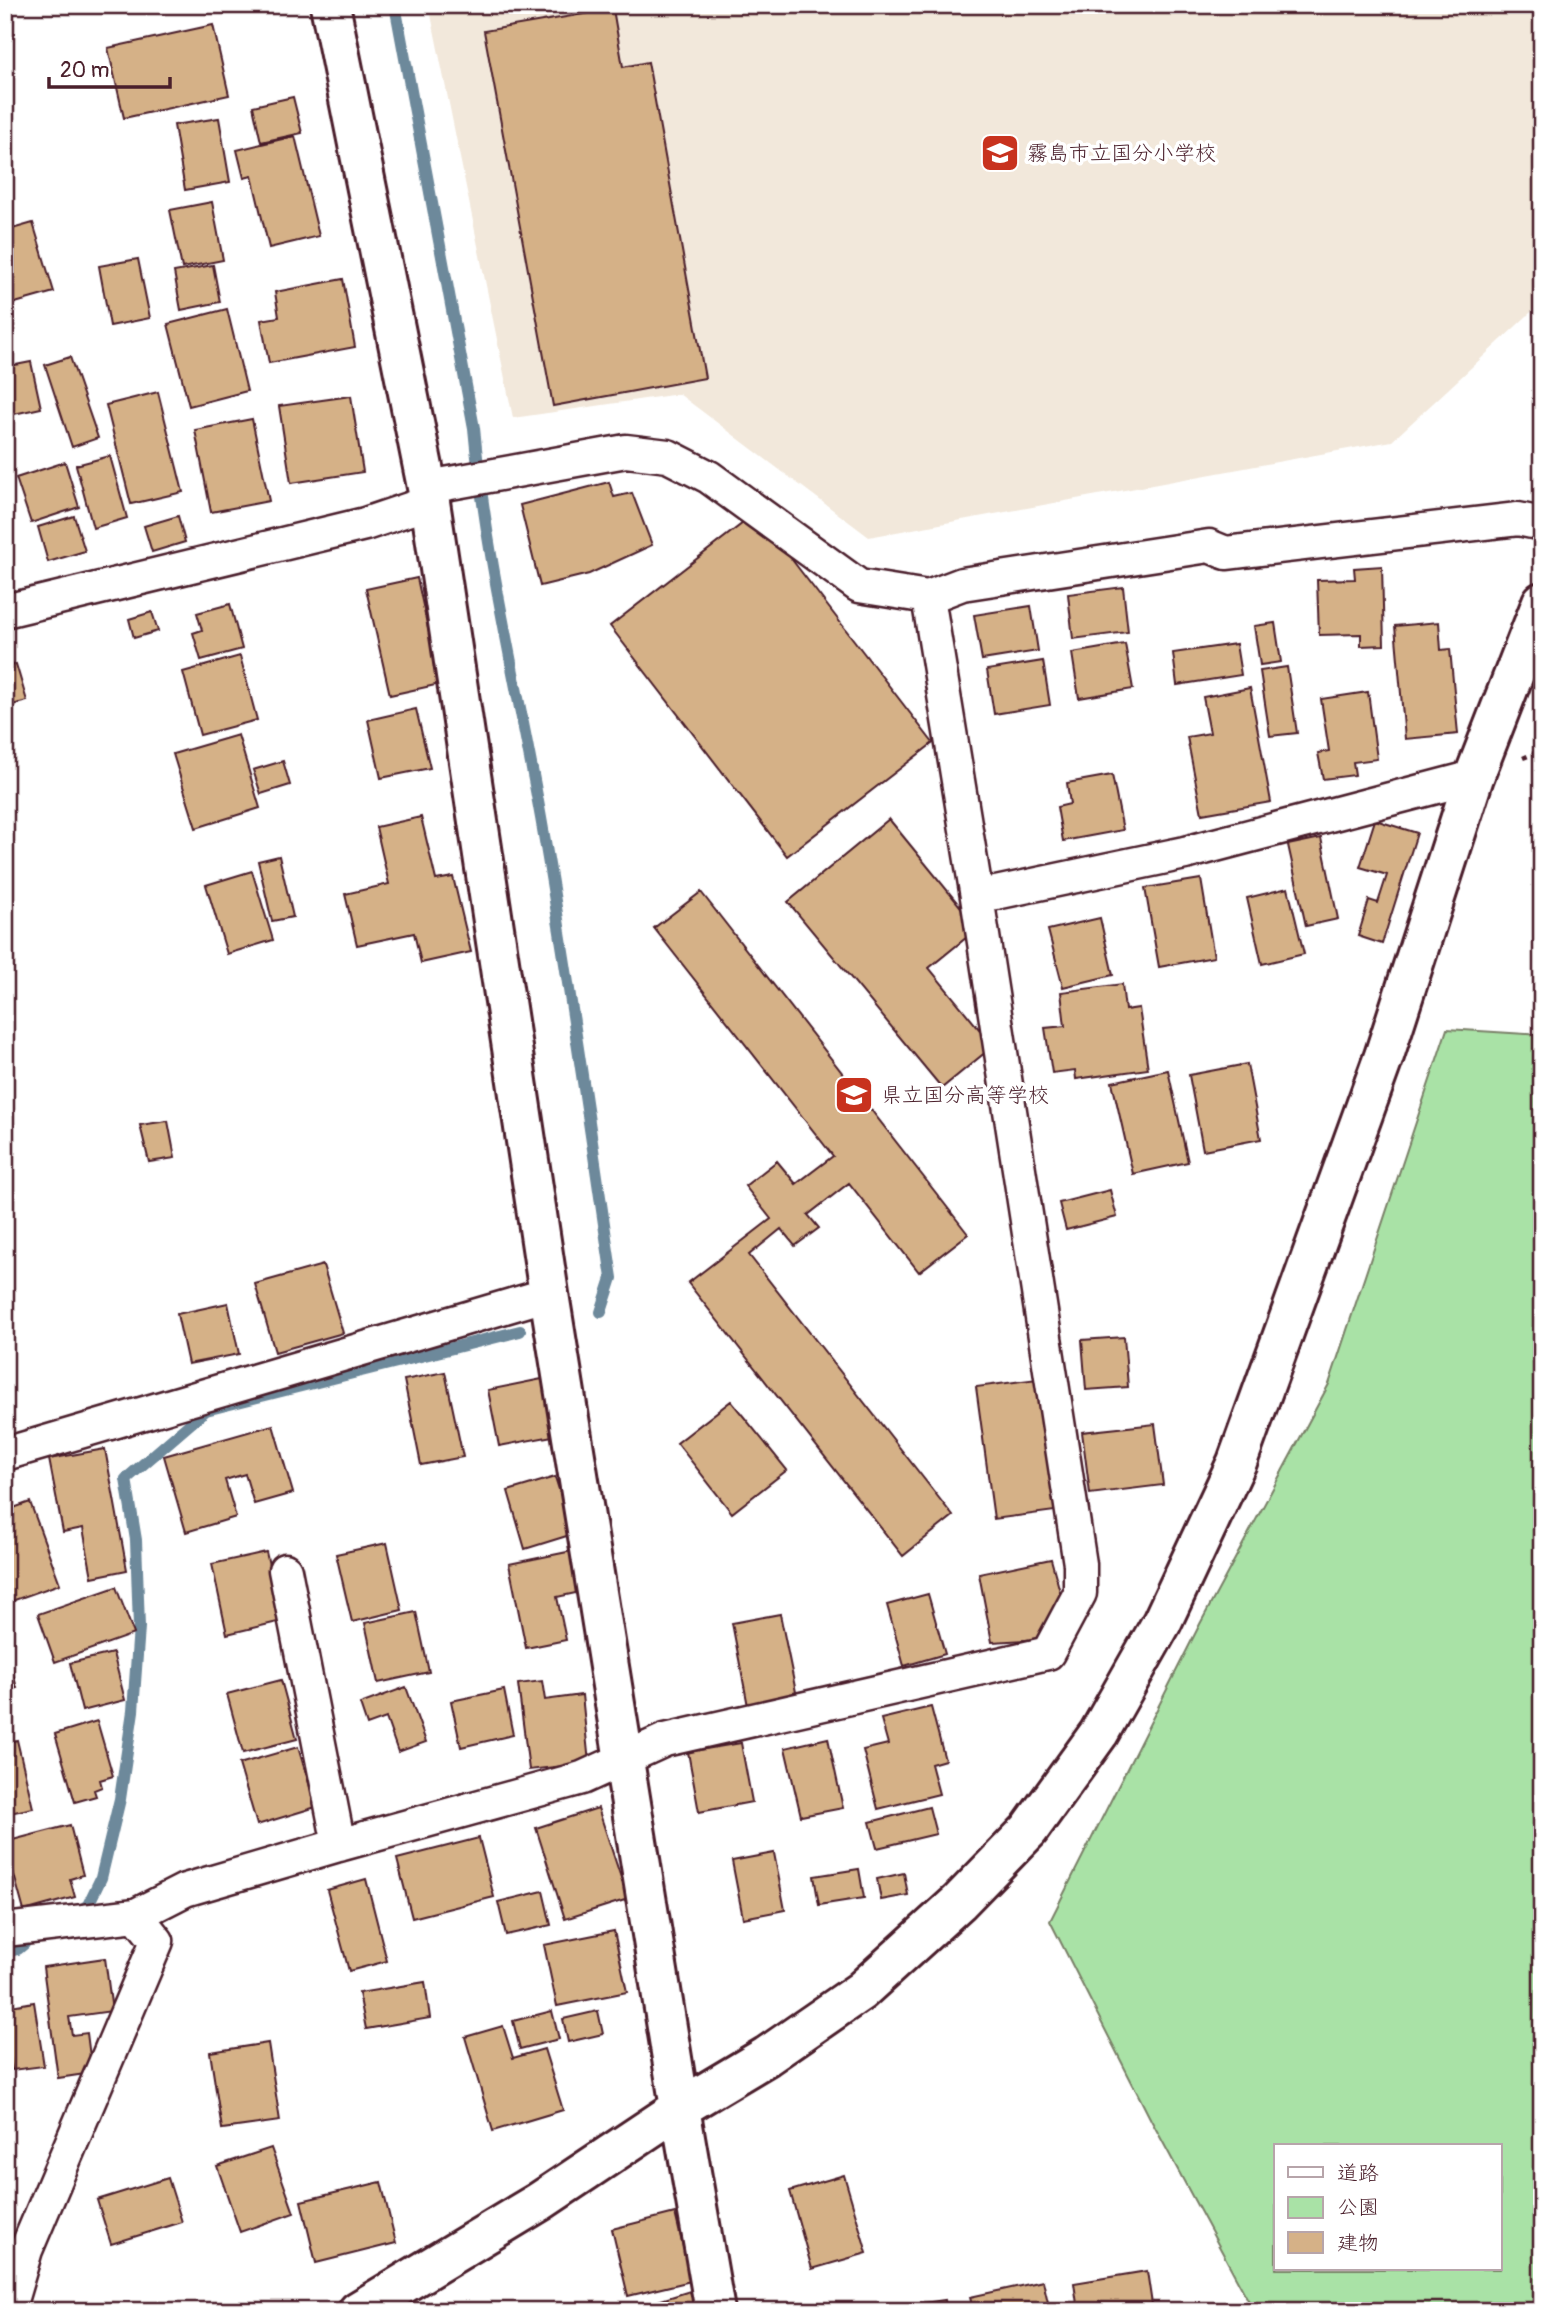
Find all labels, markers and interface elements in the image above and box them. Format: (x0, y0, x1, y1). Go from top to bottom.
scale bar (49, 46, 170, 90)
text: 20 m (60, 57, 109, 84)
school or university icon: 霧島市立国分小学校 (979, 132, 1021, 174)
place label: 霧島市立国分小学校 (1027, 140, 1216, 167)
school or university icon: 県立国分高等学校 (833, 1074, 875, 1116)
place label: 県立国分高等学校 (881, 1082, 1049, 1109)
legend (1274, 2144, 1502, 2270)
text: 道路 (1337, 2160, 1379, 2187)
text: 公園 (1337, 2194, 1379, 2221)
text: 建物 (1337, 2230, 1379, 2257)

